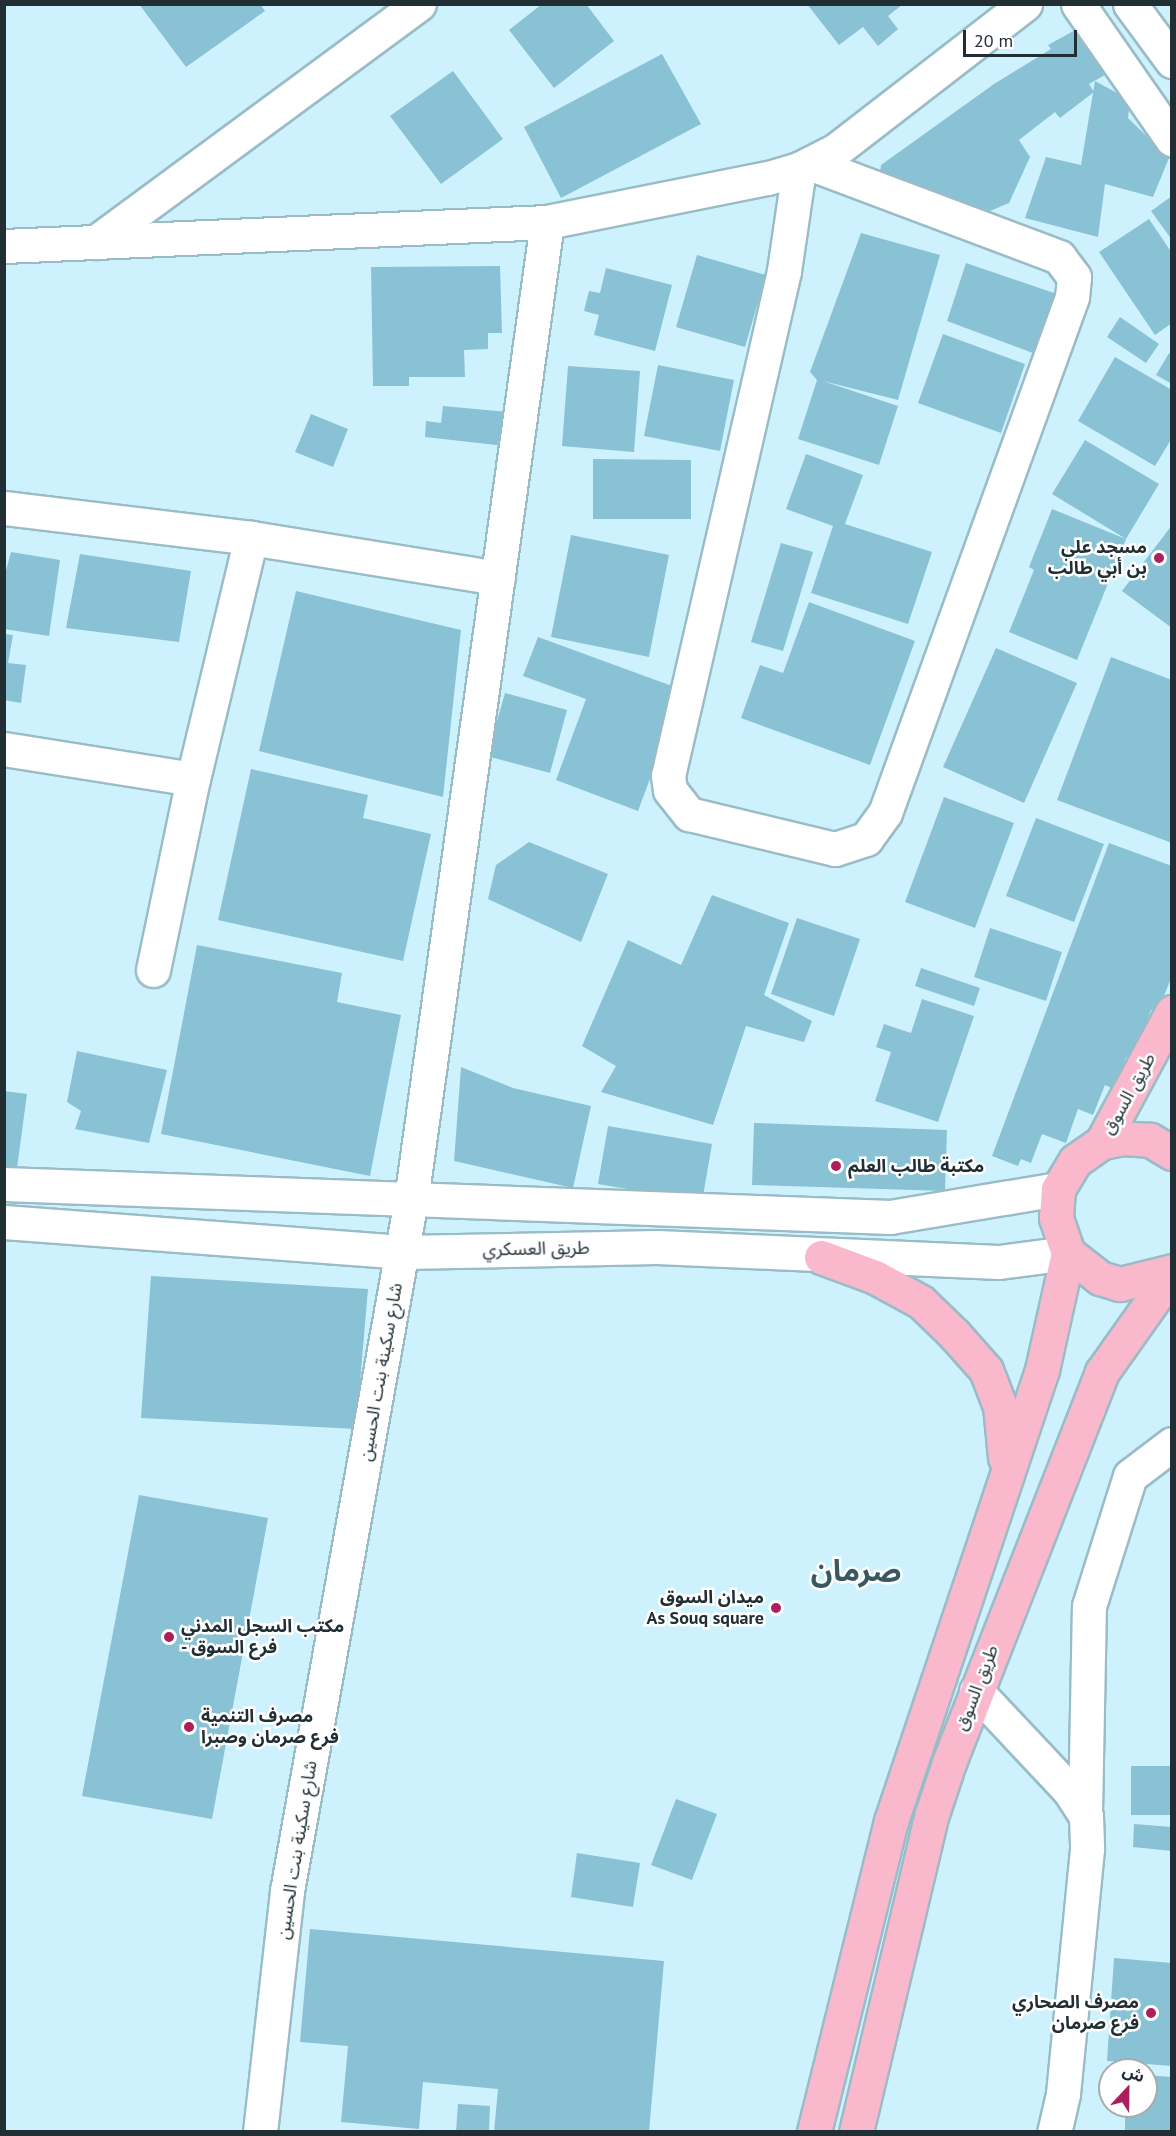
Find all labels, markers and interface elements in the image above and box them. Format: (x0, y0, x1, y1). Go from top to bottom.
scale bar (966, 18, 1080, 56)
text: 20 m (974, 29, 1013, 52)
place label: مسجد علي بن أبي طالب (1048, 537, 1147, 580)
marker: مسجد علي بن أبي طالب (1152, 551, 1166, 565)
street label: طريق السوق (1098, 1049, 1160, 1139)
place label: مكتبة طالب العلم (848, 1155, 984, 1177)
marker: مكتبة طالب العلم (829, 1159, 843, 1173)
street label: طريق العسكري (482, 1237, 590, 1261)
street label: شارع سكينة بنت الحسين (355, 1281, 407, 1463)
district label: صرمان (811, 1552, 901, 1588)
place label: ميدان السوق As Souq square (647, 1587, 764, 1630)
marker: ميدان السوق As Souq square (769, 1601, 783, 1615)
place label: مكتب السجل المدني - فرع السوق (181, 1616, 344, 1658)
marker: مكتب السجل المدني - فرع السوق (162, 1630, 176, 1644)
street label: طريق السوق (951, 1642, 1003, 1734)
place label: مصرف التنمية فرع صرمان وصبرا (201, 1706, 339, 1748)
marker: مصرف التنمية فرع صرمان وصبرا (182, 1720, 196, 1734)
street label: شارع سكينة بنت الحسين (272, 1759, 322, 1941)
place label: مصرف الصحاري فرع صرمان (1012, 1992, 1139, 2034)
marker: مصرف الصحاري فرع صرمان (1144, 2006, 1158, 2020)
north arrow (1098, 2058, 1158, 2118)
text: ش (1120, 2060, 1148, 2087)

